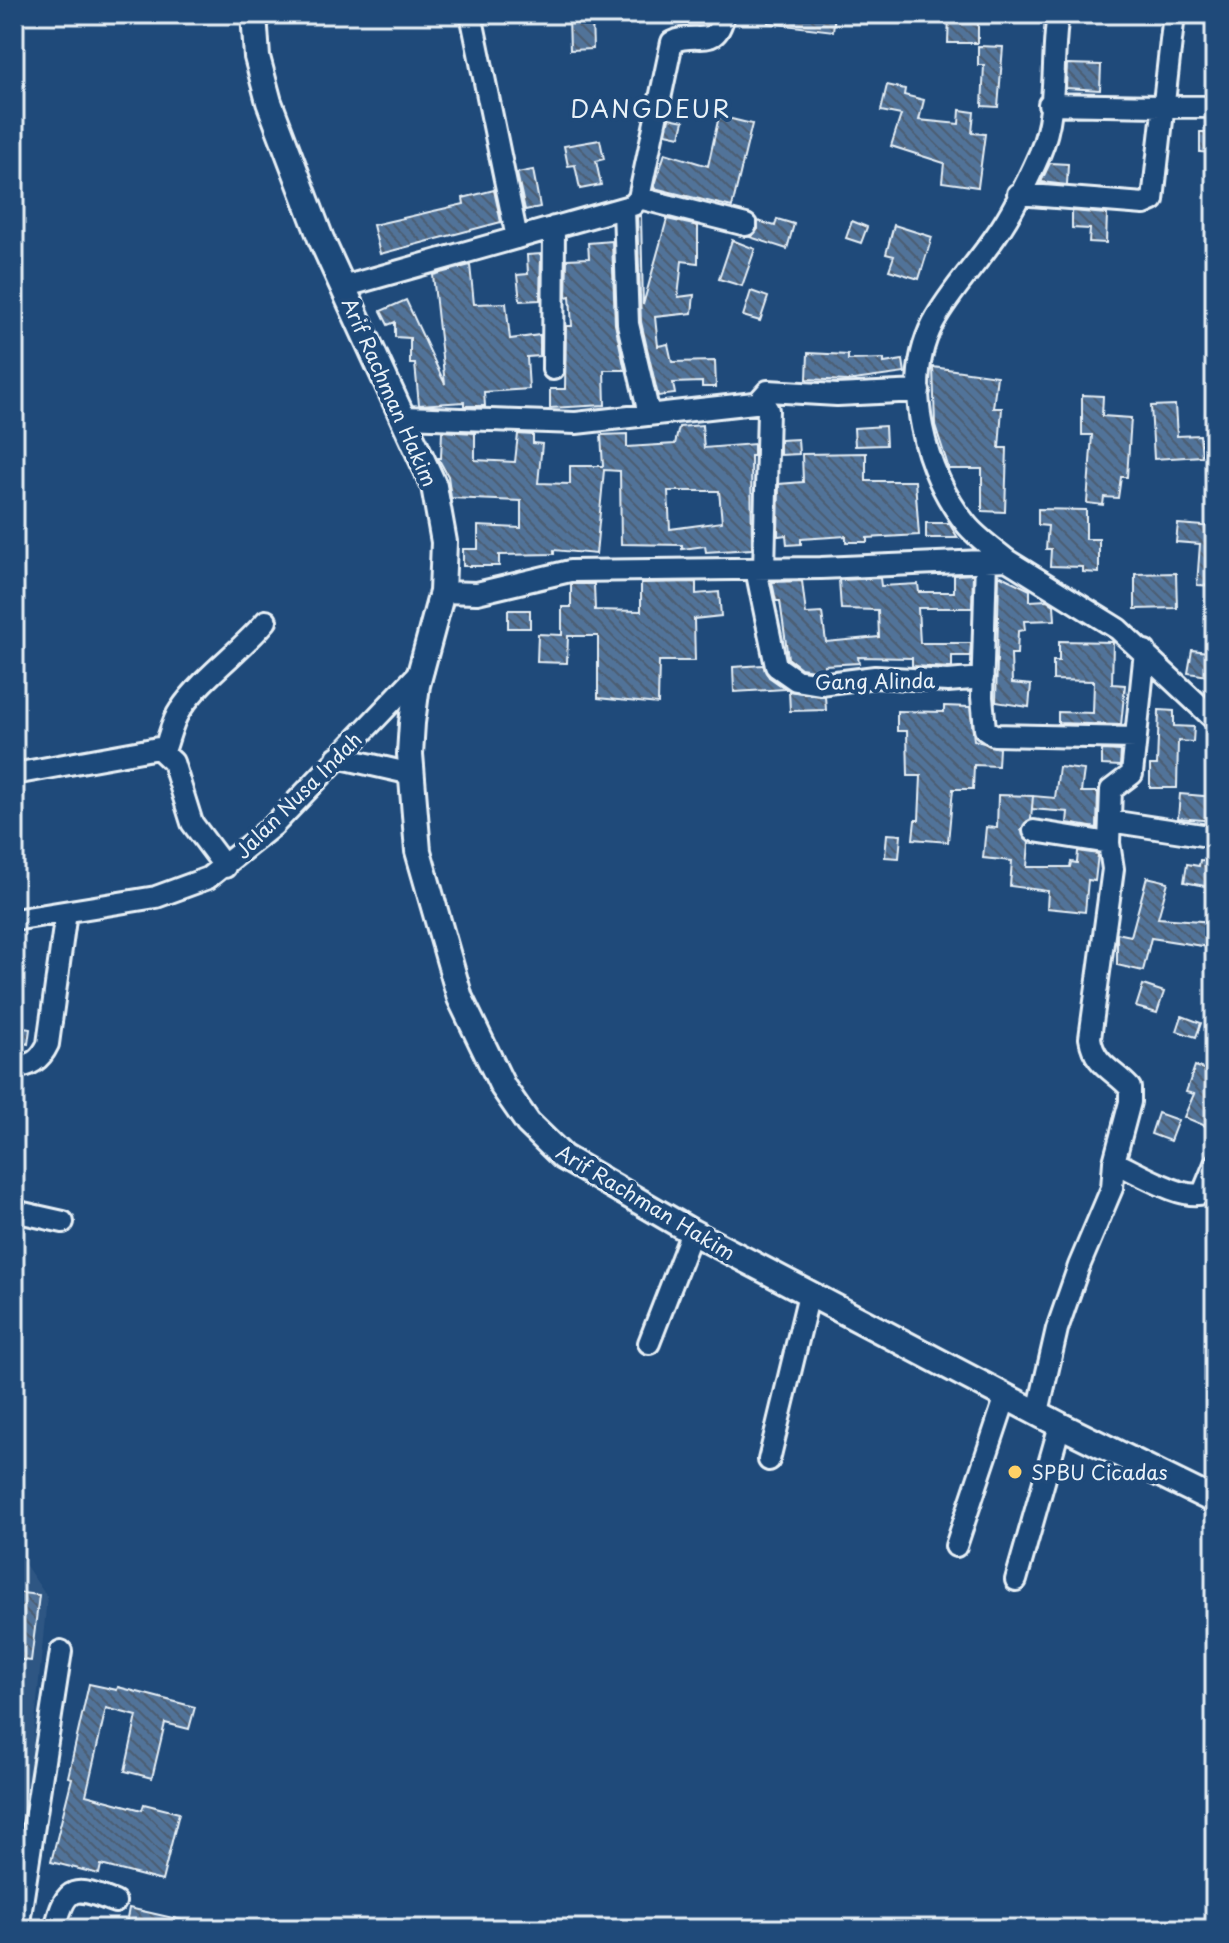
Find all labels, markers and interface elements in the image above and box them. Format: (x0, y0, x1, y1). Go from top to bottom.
district label: DANGDEUR (570, 90, 732, 126)
street label: Arif Rachman Hakim (335, 293, 445, 491)
street label: Gang Alinda (815, 665, 936, 697)
street label: Jalan Nusa Indah (228, 725, 368, 865)
street label: Arif Rachman Hakim (551, 1137, 741, 1267)
place label: SPBU Cicadas (1031, 1457, 1168, 1487)
marker: SPBU Cicadas (1006, 1463, 1024, 1481)

